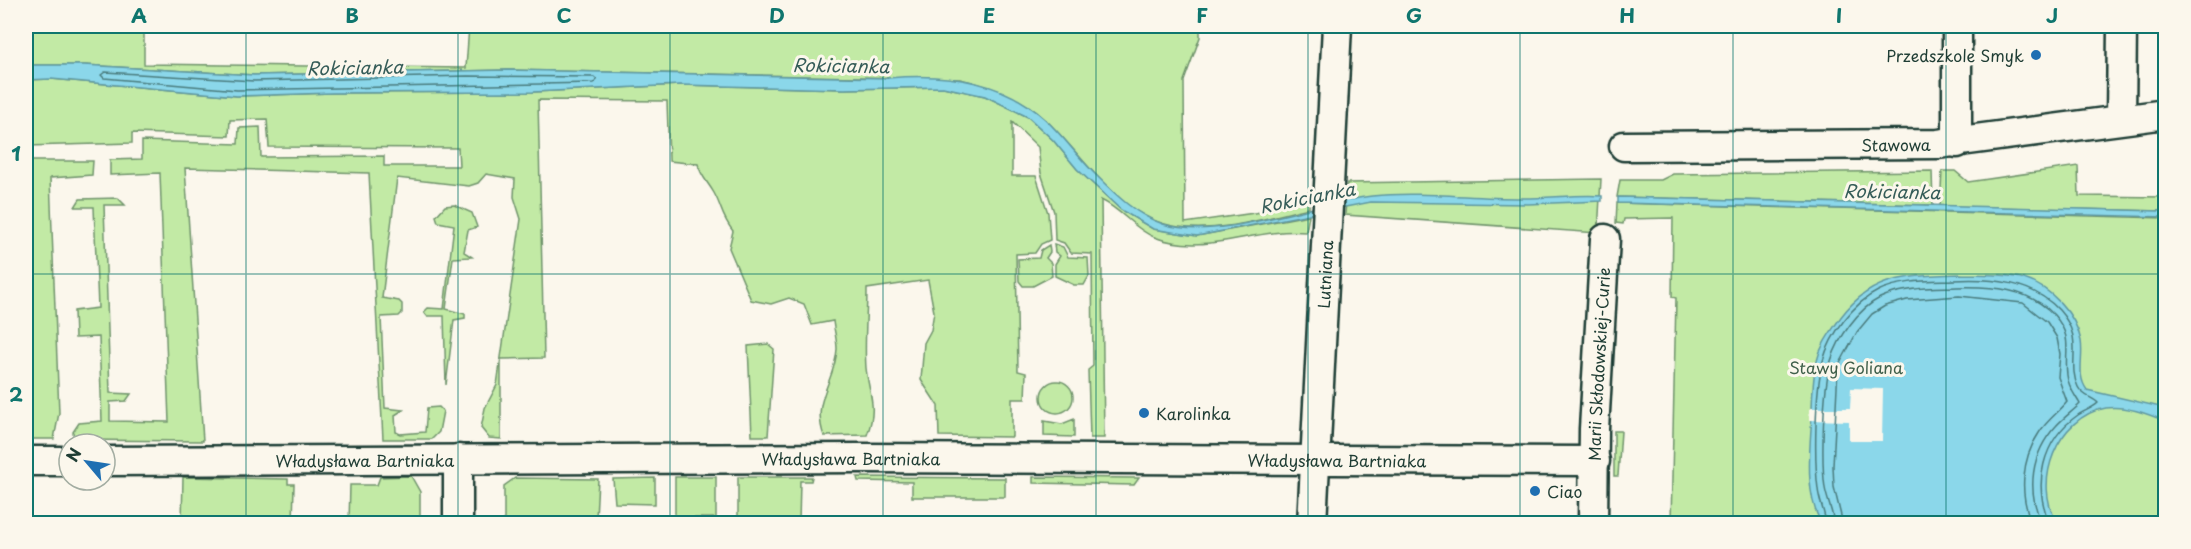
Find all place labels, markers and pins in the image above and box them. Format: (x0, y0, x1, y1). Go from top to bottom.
place label: Przedszkole Smyk (1886, 43, 2024, 67)
marker: Przedszkole Smyk (2029, 48, 2043, 62)
place label: Karolinka (1156, 401, 1231, 425)
marker: Karolinka (1137, 406, 1151, 420)
place label: Ciao (1547, 479, 1583, 503)
marker: Ciao (1528, 484, 1542, 498)

